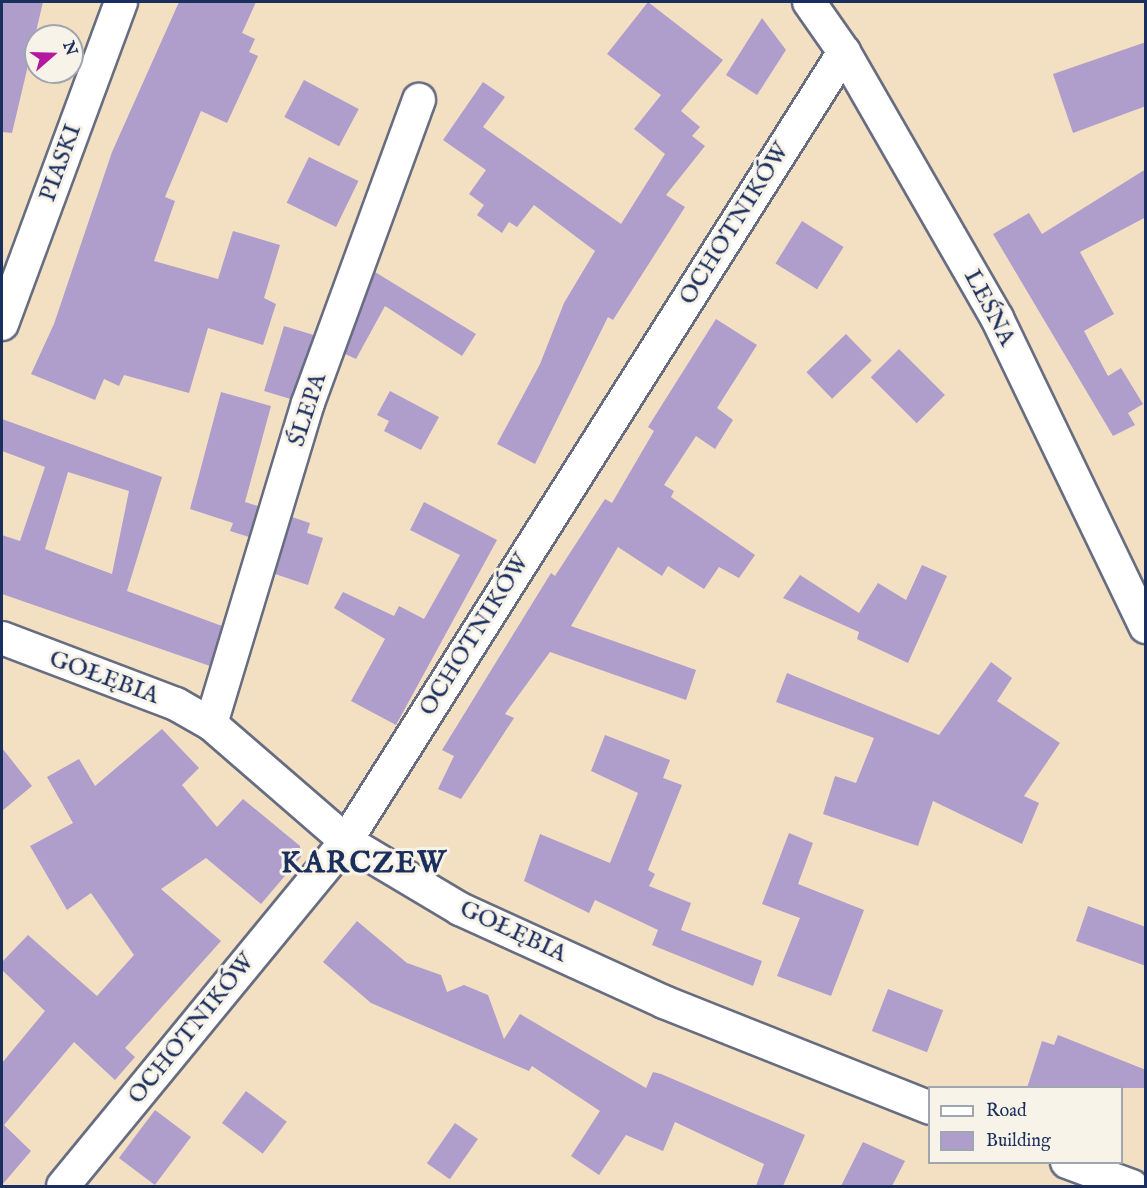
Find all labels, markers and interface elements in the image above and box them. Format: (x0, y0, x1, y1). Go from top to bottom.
north arrow (24, 24, 84, 84)
text: N (57, 39, 81, 58)
street label: PIASKI (34, 120, 88, 206)
street label: OCHOTNIKÓW (674, 138, 796, 310)
street label: LEŚNA (957, 265, 1021, 351)
street label: ŚLEPA (283, 370, 333, 450)
street label: OCHOTNIKÓW (414, 549, 536, 721)
street label: GOŁĘBIA (45, 645, 163, 711)
district label: KARCZEW (281, 846, 447, 882)
street label: GOŁĘBIA (455, 895, 571, 969)
street label: OCHOTNIKÓW (122, 948, 262, 1110)
legend (928, 1086, 1123, 1164)
text: Road (986, 1100, 1027, 1123)
text: Building (986, 1130, 1051, 1153)

